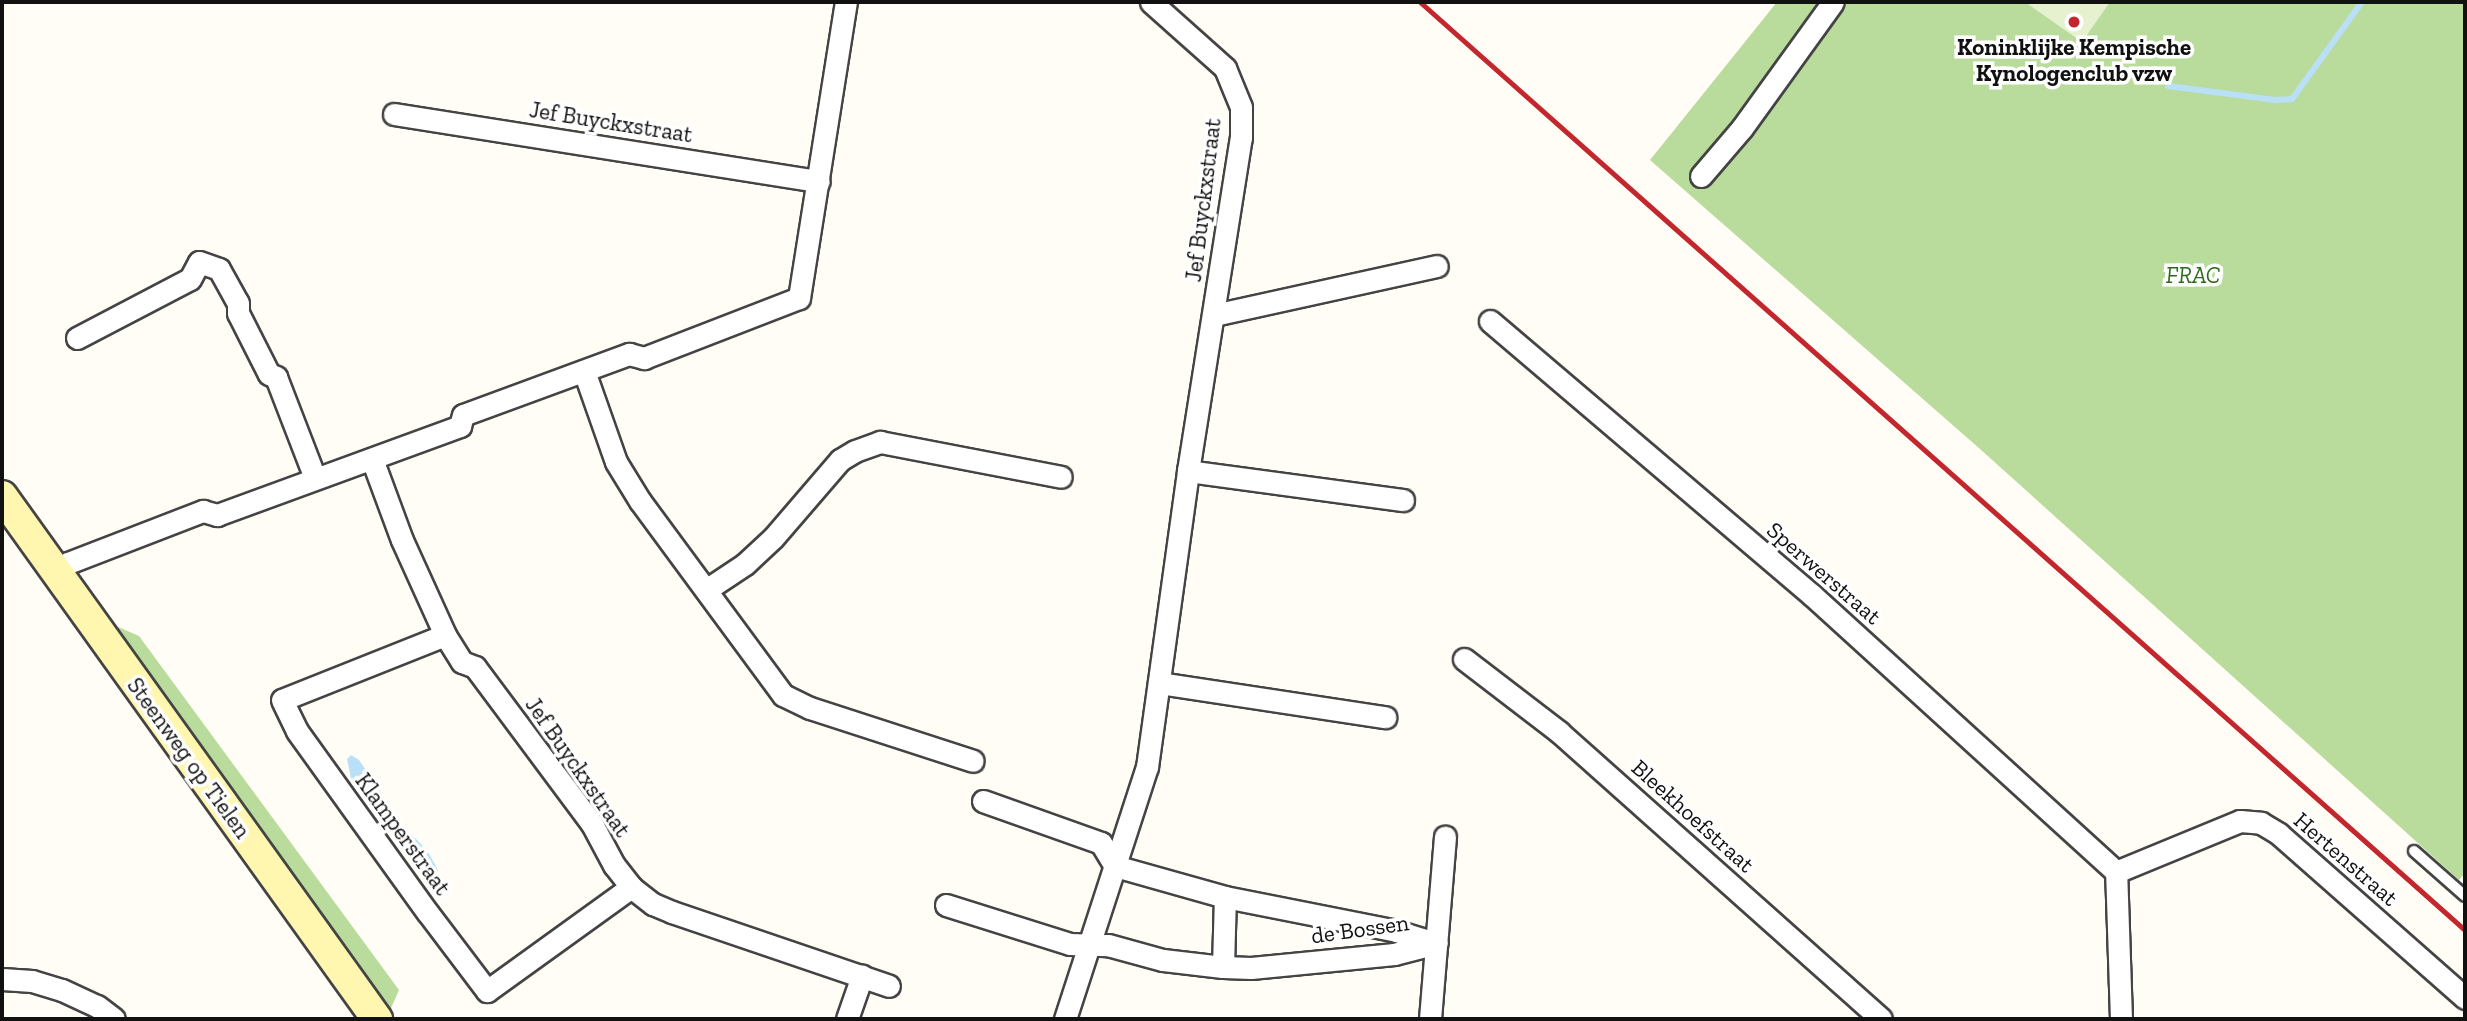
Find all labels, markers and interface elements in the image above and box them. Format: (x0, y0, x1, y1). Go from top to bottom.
marker: Koninklijke Kempische Kynologenclub vzw (2066, 14, 2082, 30)
place label: Koninklijke Kempische Kynologenclub vzw (1957, 33, 2191, 87)
street label: Jef Buyckxstraat (528, 95, 694, 149)
street label: Jef Buyckxstraat (1179, 117, 1227, 283)
park label: FRAC (2166, 261, 2220, 289)
street label: Sperwerstraat (1761, 516, 1887, 630)
street label: Steenweg op Tielen (121, 672, 257, 844)
street label: Jef Buyckxstraat (519, 692, 637, 842)
street label: Bleekhoefstraat (1626, 754, 1760, 878)
street label: Klamperstraat (350, 768, 456, 900)
street label: Hertenstraat (2288, 806, 2404, 912)
street label: de Bossen (1309, 908, 1411, 950)

